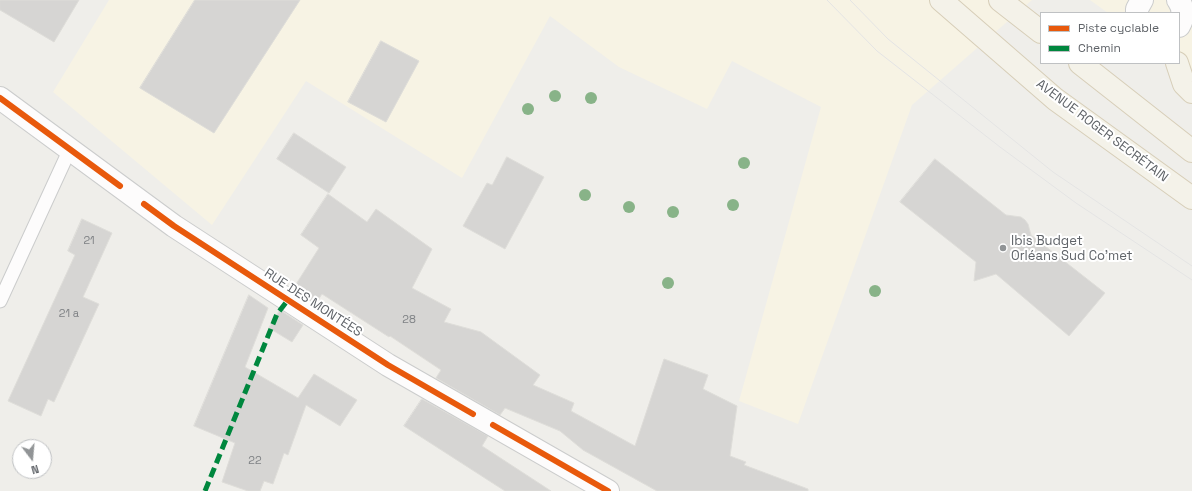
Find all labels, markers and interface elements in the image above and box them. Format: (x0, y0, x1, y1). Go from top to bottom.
legend (1040, 12, 1180, 64)
text: Piste cyclable (1078, 20, 1159, 36)
text: Chemin (1078, 40, 1121, 56)
street label: AVENUE ROGER SECRÉTAIN (1033, 76, 1171, 186)
place label: Ibis Budget Orléans Sud Co'met (1011, 233, 1133, 264)
house number: 21 (83, 234, 95, 248)
marker: Ibis Budget Orléans Sud Co'met (998, 243, 1008, 253)
street label: RUE DES MONTÉES (261, 266, 365, 340)
house number: 21 a (59, 307, 79, 321)
house number: 28 (402, 313, 416, 327)
north arrow (12, 439, 52, 479)
house number: 22 (248, 454, 262, 468)
text: N (30, 462, 41, 477)

